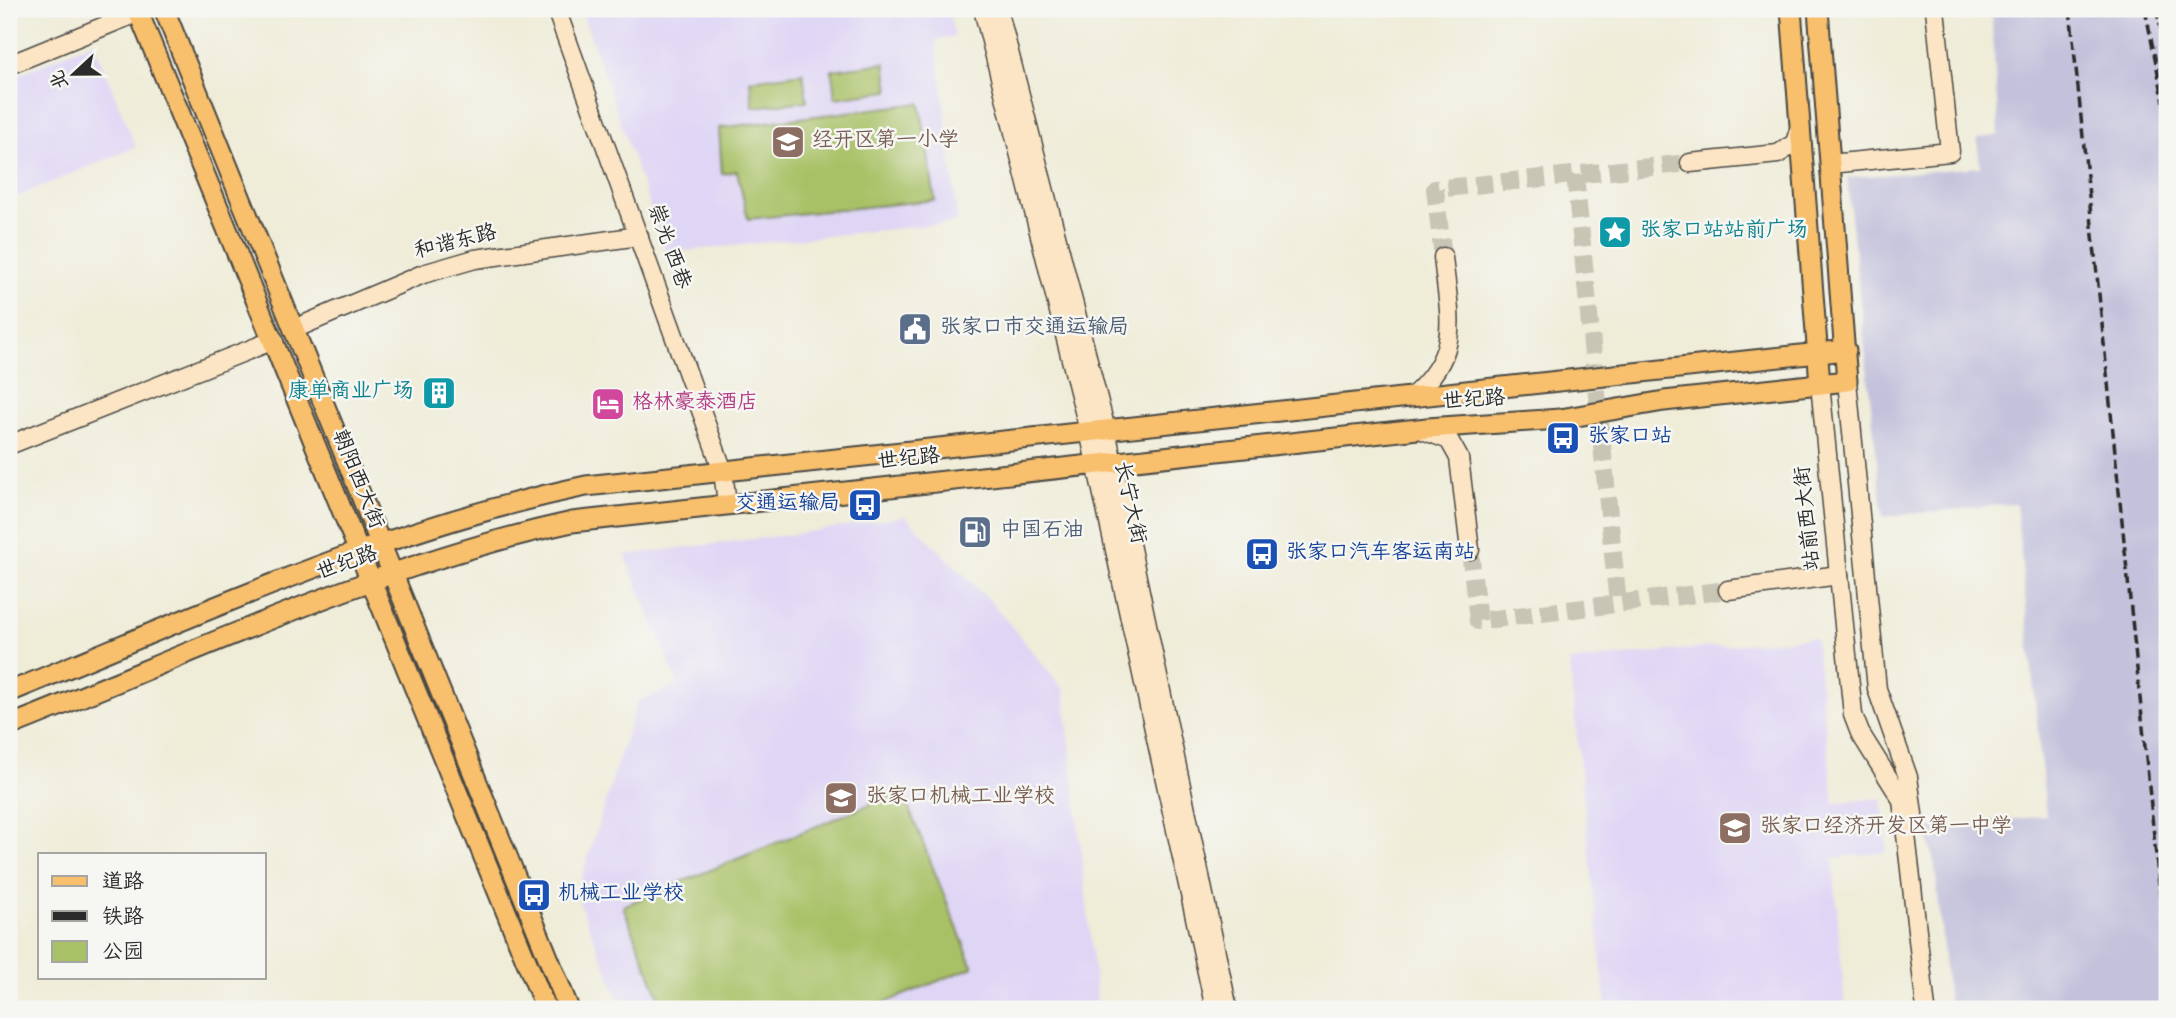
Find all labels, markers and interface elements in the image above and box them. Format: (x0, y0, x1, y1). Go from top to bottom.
north arrow (38, 38, 108, 108)
text: 北 (47, 66, 76, 92)
school or university icon: 经开区第一小学 (769, 123, 807, 161)
place label: 经开区第一小学 (812, 128, 959, 155)
street label: 崇光 西巷 (640, 200, 696, 293)
place icon: 张家口站站前广场 (1596, 213, 1634, 251)
place label: 张家口站站前广场 (1640, 218, 1808, 245)
street label: 和谐东路 (412, 220, 500, 266)
public building icon: 张家口市交通运输局 (896, 310, 934, 348)
place label: 张家口市交通运输局 (940, 315, 1129, 342)
building icon: 康单商业广场 (420, 374, 458, 412)
place label: 康单商业广场 (288, 379, 414, 406)
hotel icon: 格林豪泰酒店 (589, 385, 627, 423)
street label: 世纪路 (1442, 385, 1506, 417)
place label: 格林豪泰酒店 (632, 390, 758, 417)
bus stop icon: 张家口站 (1544, 419, 1582, 457)
place label: 张家口站 (1588, 425, 1672, 451)
street label: 朝阳西大街 (325, 426, 388, 533)
street label: 世纪路 (876, 443, 942, 477)
street label: 长宁大街 (1107, 459, 1151, 547)
street label: 站前西大街 (1790, 464, 1828, 572)
bus stop icon: 交通运输局 (846, 486, 884, 524)
place label: 交通运输局 (735, 492, 840, 518)
fuel station icon: 中国石油 (956, 513, 994, 551)
place label: 中国石油 (1000, 518, 1084, 545)
bus stop icon: 张家口汽车客运南站 (1243, 535, 1281, 573)
place label: 张家口汽车客运南站 (1286, 540, 1475, 567)
street label: 世纪路 (313, 541, 382, 588)
school or university icon: 张家口机械工业学校 (822, 779, 860, 817)
place label: 张家口机械工业学校 (866, 785, 1055, 811)
school or university icon: 张家口经济开发区第一中学 (1716, 809, 1754, 847)
place label: 张家口经济开发区第一中学 (1760, 814, 2012, 841)
legend (38, 853, 266, 979)
text: 道路 (102, 870, 144, 897)
bus stop icon: 机械工业学校 (515, 876, 553, 914)
place label: 机械工业学校 (558, 882, 684, 908)
text: 铁路 (102, 905, 144, 932)
text: 公园 (102, 941, 144, 967)

